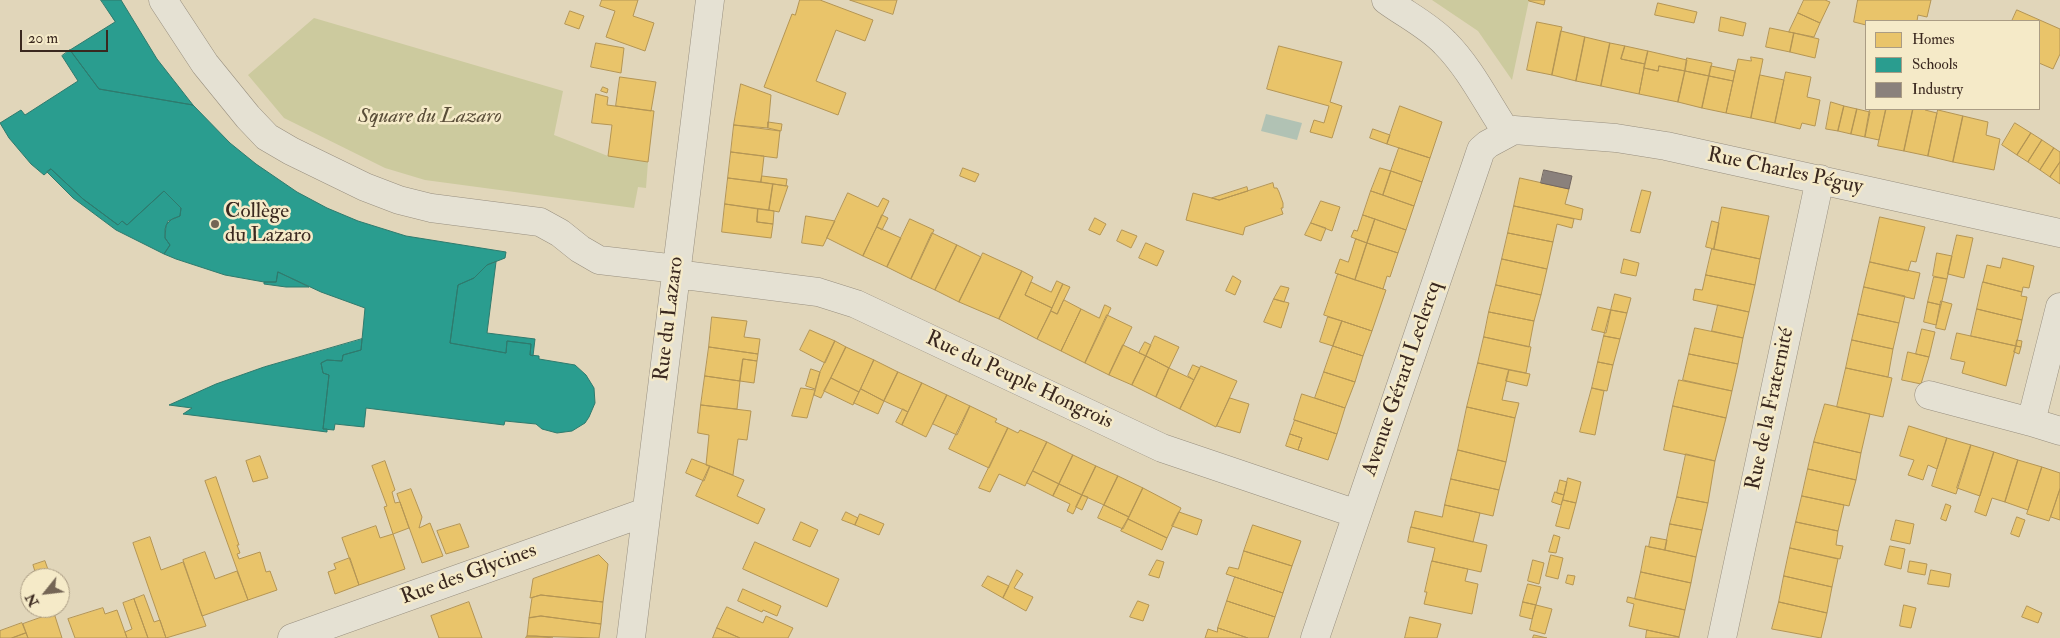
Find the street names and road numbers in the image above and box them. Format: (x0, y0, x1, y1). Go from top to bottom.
street label: Rue Charles Péguy (1705, 143, 1865, 201)
street label: Rue du Lazaro (650, 255, 690, 383)
street label: Avenue Gérard Leclercq (1358, 278, 1448, 480)
street label: Rue de la Fraternité (1741, 326, 1801, 492)
street label: Rue du Peuple Hongrois (921, 327, 1117, 435)
street label: Rue des Glycines (398, 539, 540, 611)

